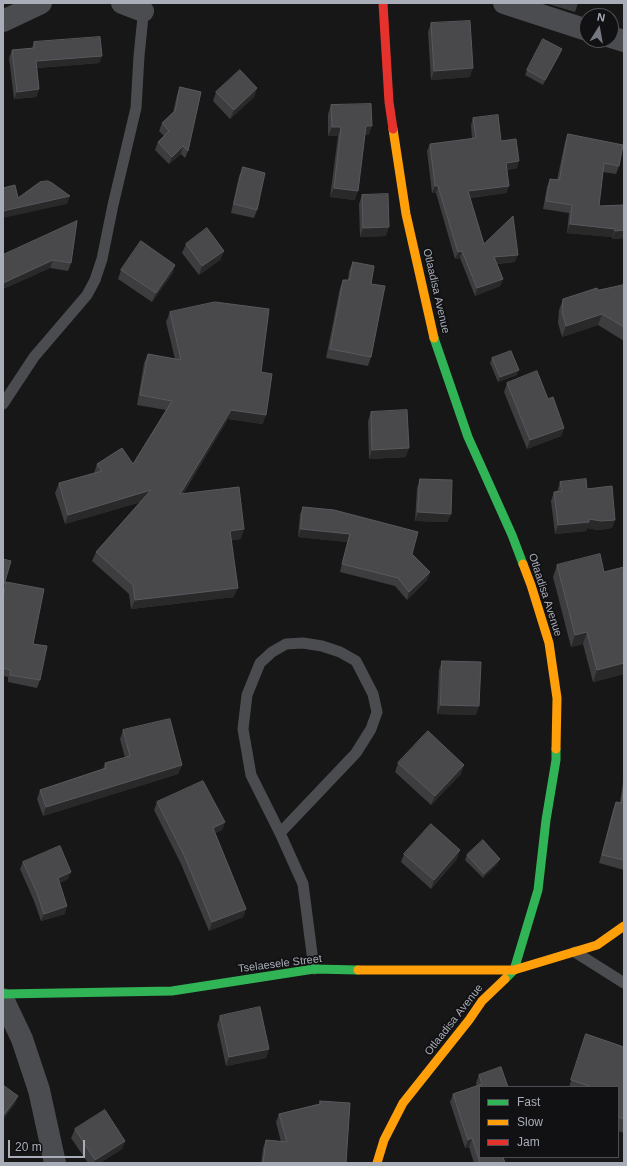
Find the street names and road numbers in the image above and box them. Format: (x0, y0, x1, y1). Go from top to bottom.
street label: Otlaadisa Avenue (420, 247, 452, 335)
street label: Otlaadisa Avenue (525, 552, 565, 638)
street label: Tselaesele Street (237, 952, 323, 976)
street label: Otlaadisa Avenue (422, 982, 486, 1058)

